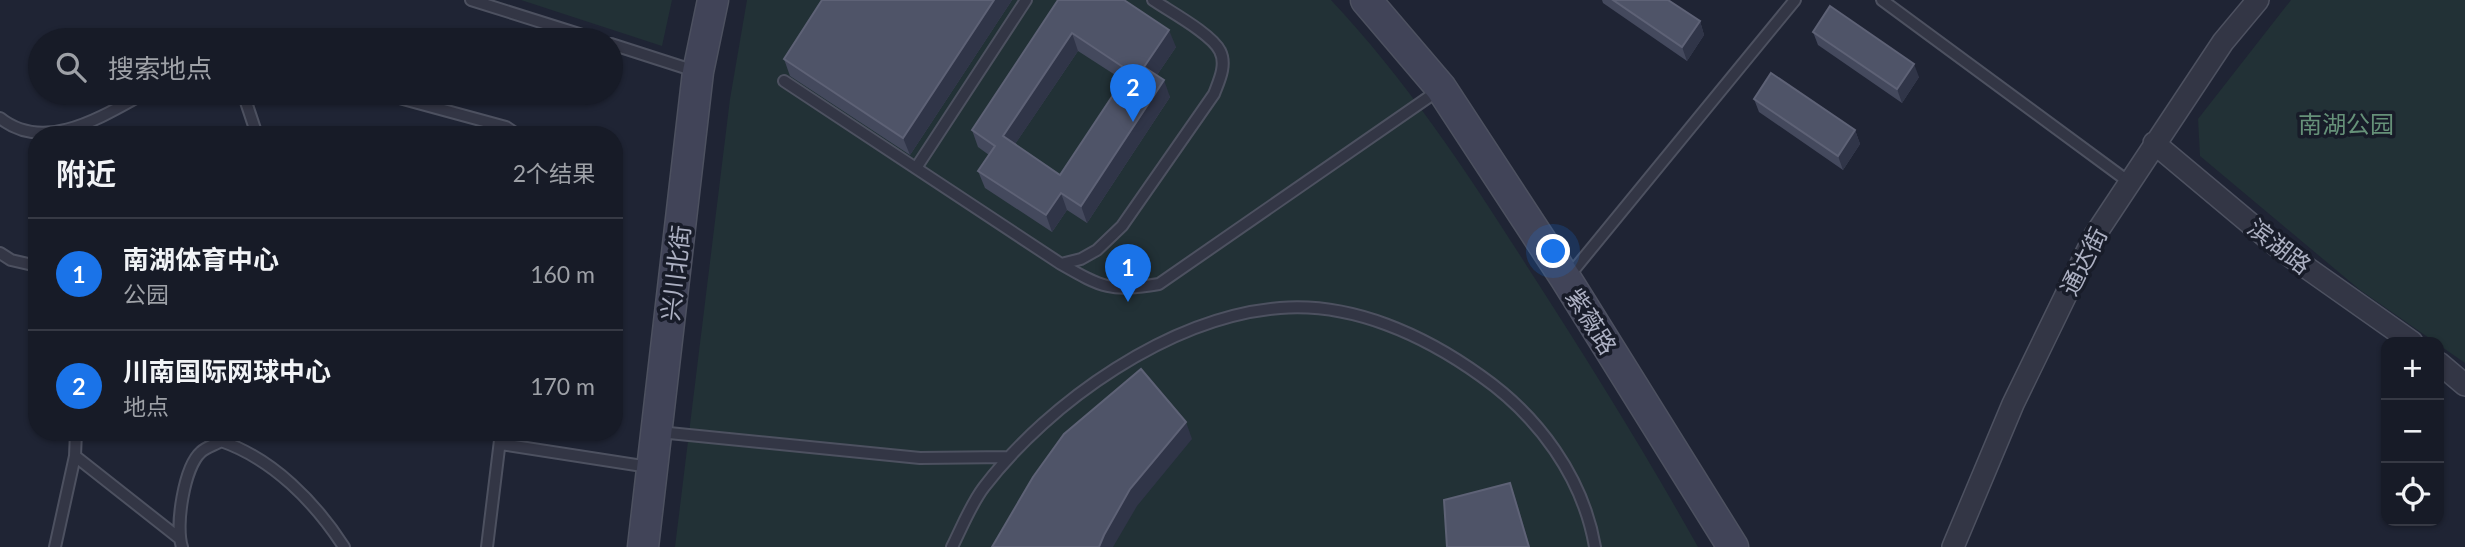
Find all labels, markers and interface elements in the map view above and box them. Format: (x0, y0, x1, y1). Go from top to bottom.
search box (28, 28, 623, 105)
icon: search (52, 48, 90, 86)
text: 搜索地点 (108, 52, 212, 84)
pin: 2 (1110, 64, 1156, 122)
park label: 南湖公园 (2298, 109, 2394, 138)
text: 附近 (56, 155, 116, 191)
text: 2个结果 (513, 159, 595, 187)
street label: 滨湖路 (2243, 212, 2317, 280)
street label: 通达街 (2054, 222, 2112, 300)
street label: 兴川北街 (655, 224, 695, 322)
your location (1536, 234, 1570, 268)
text: 南湖体育中心 (123, 243, 279, 275)
pin: 1 (1105, 244, 1151, 302)
text: 1 (72, 260, 86, 288)
text: 160 m (530, 260, 595, 288)
text: 公园 (123, 280, 169, 308)
street label: 紫薇路 (1561, 283, 1623, 359)
map controls (2381, 337, 2444, 526)
button: + (2381, 337, 2444, 400)
text: 川南国际网球中心 (123, 355, 331, 387)
text: 2 (72, 372, 86, 400)
text: 170 m (530, 372, 595, 400)
text: 地点 (123, 392, 169, 420)
button: − (2381, 400, 2444, 463)
button: locate (2381, 463, 2444, 526)

